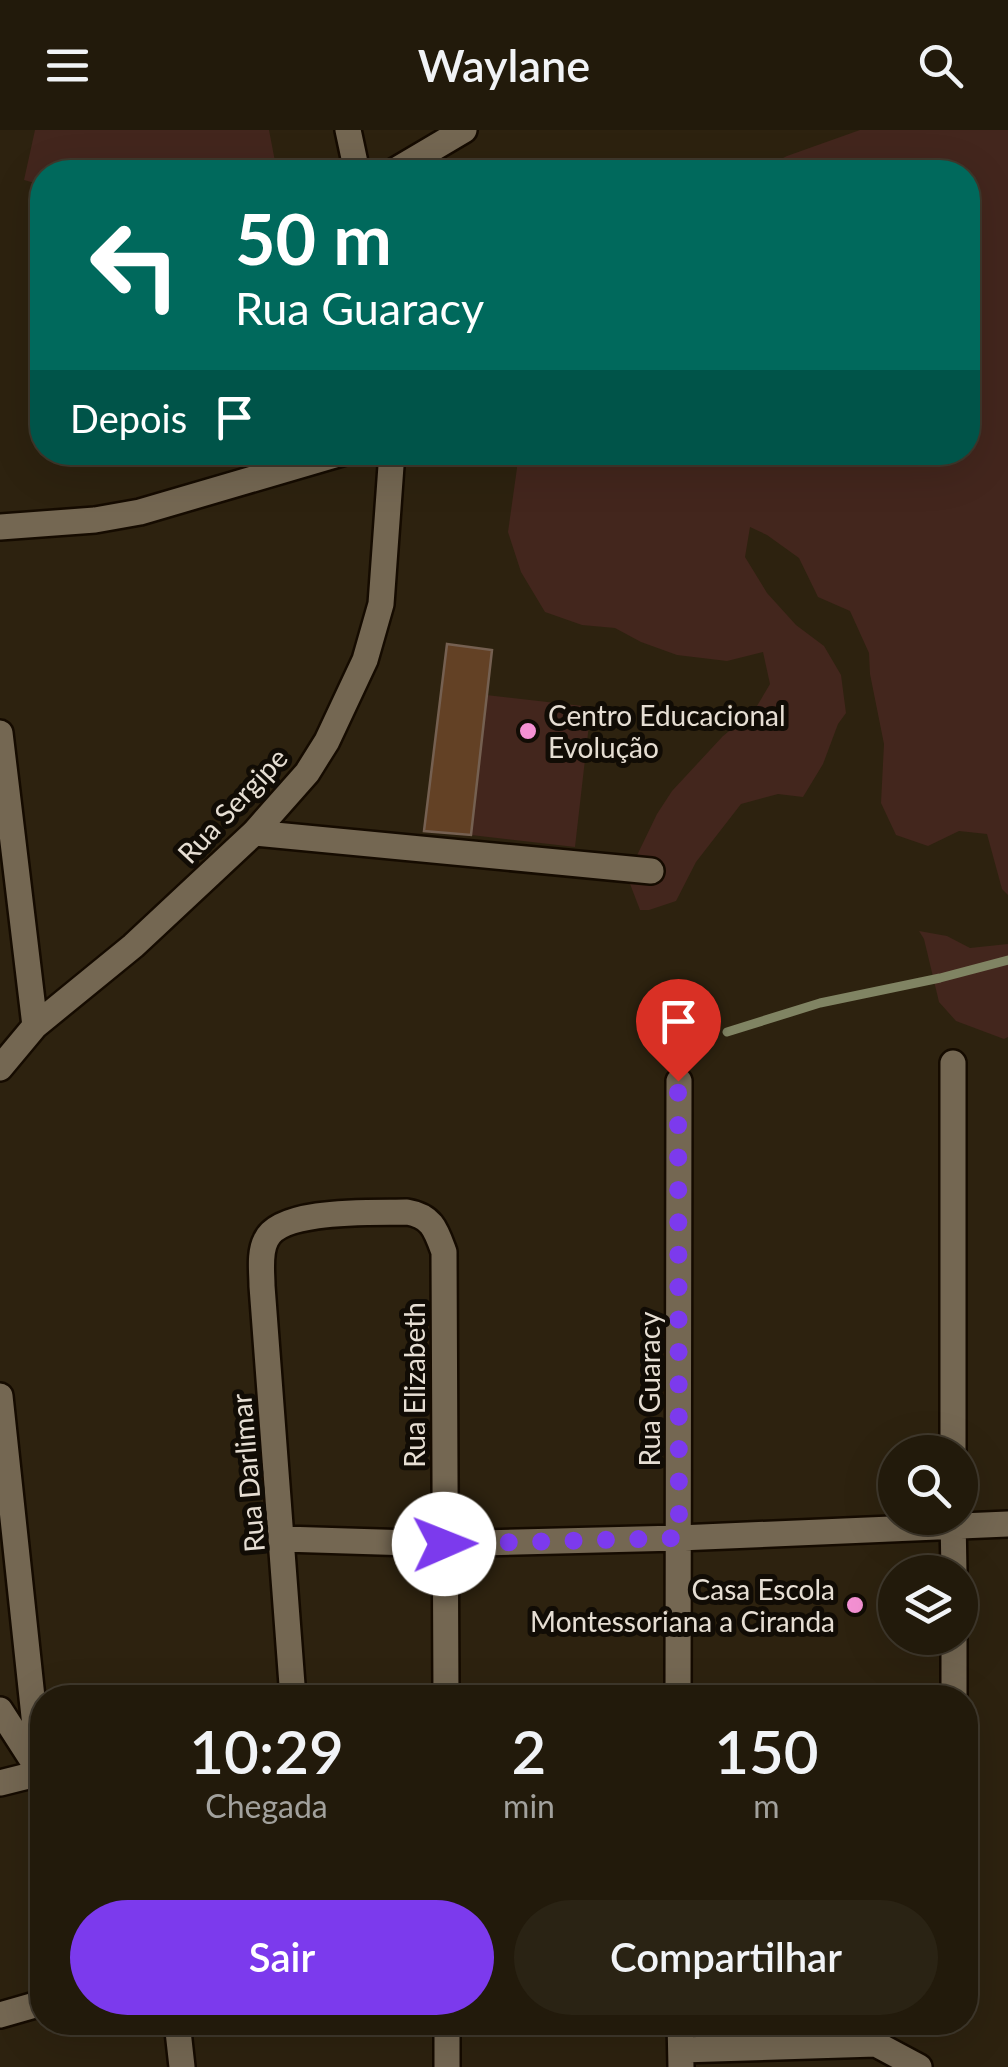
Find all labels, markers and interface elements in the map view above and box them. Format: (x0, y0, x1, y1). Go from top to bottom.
icon: menu (40, 38, 95, 93)
text: Waylane (418, 38, 590, 92)
icon: search (913, 38, 968, 93)
text: 50 m (235, 196, 392, 280)
icon: left (70, 200, 200, 330)
text: Rua Guaracy (235, 281, 484, 335)
icon: arrive (207, 390, 262, 445)
text: Depois (70, 395, 187, 441)
place label: Centro Educacional Evolução (548, 698, 786, 764)
marker: Centro Educacional Evolução (517, 720, 539, 742)
street label: Rua Sergipe (170, 740, 294, 870)
pin (636, 979, 721, 1082)
icon: arrive (651, 994, 706, 1049)
street label: Rua Elizabeth (397, 1302, 431, 1468)
street label: Rua Guaracy (632, 1311, 666, 1467)
street label: Rua Darlimar (223, 1392, 271, 1554)
map controls (878, 1435, 978, 1655)
button: search (878, 1435, 978, 1535)
position arrow (392, 1492, 496, 1596)
button: layers (878, 1555, 978, 1655)
place label: Casa Escola Montessoriana a Ciranda (530, 1572, 835, 1638)
marker: Casa Escola Montessoriana a Ciranda (844, 1594, 866, 1616)
text: 10:29 (189, 1715, 344, 1787)
text: 2 (512, 1715, 546, 1787)
text: 150 (714, 1715, 819, 1787)
text: Chegada (205, 1786, 328, 1825)
text: min (503, 1786, 555, 1825)
text: m (753, 1786, 780, 1825)
button: Sair (70, 1900, 494, 2015)
button: Compartilhar (514, 1900, 938, 2015)

